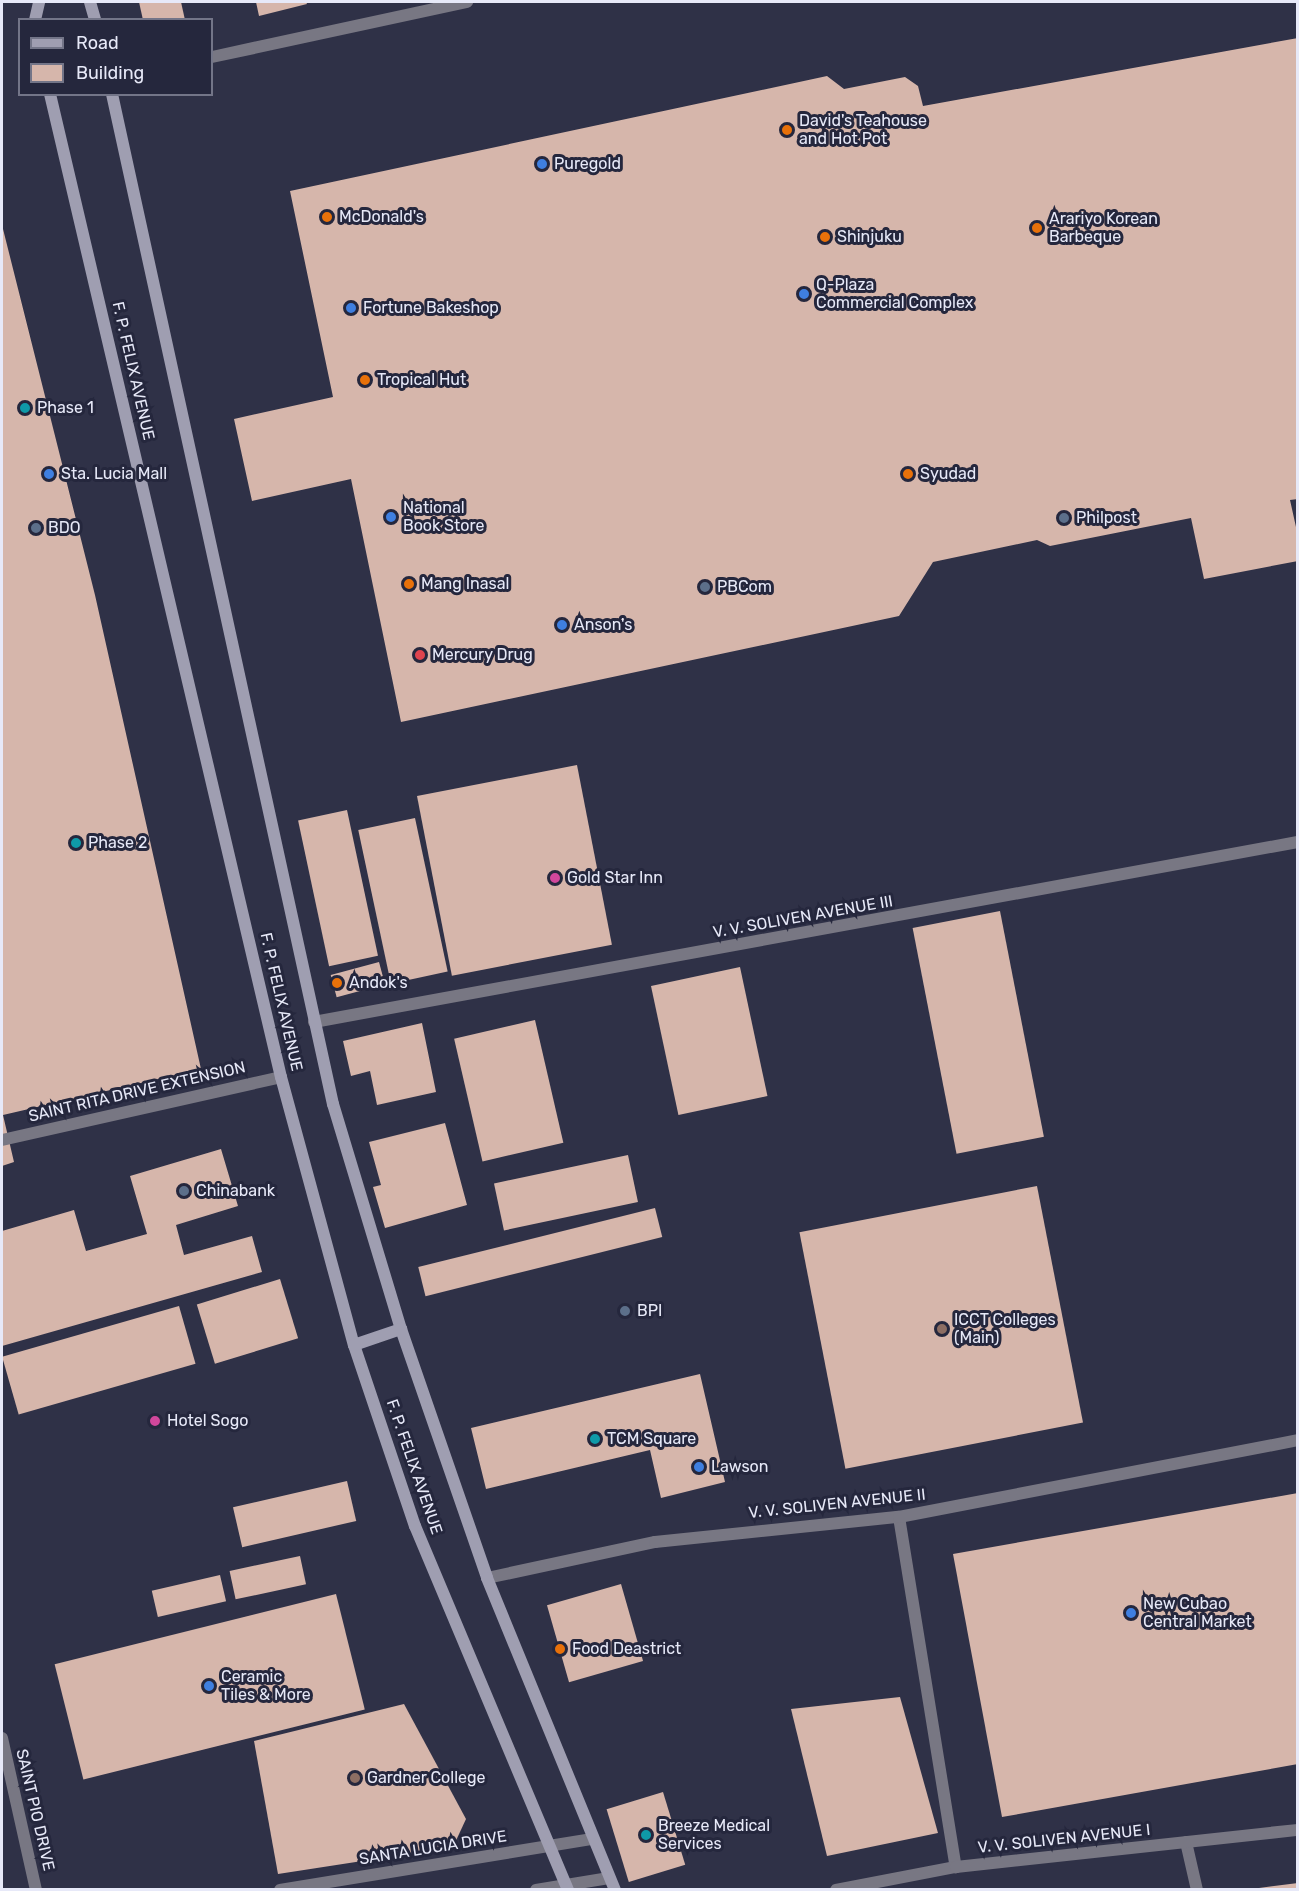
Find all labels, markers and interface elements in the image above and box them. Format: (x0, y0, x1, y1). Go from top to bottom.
legend (18, 18, 213, 96)
text: Road (76, 32, 119, 54)
text: Building (76, 62, 144, 84)
place label: David's Teahouse and Hot Pot (799, 111, 927, 149)
marker: David's Teahouse and Hot Pot (780, 123, 794, 137)
place label: Puregold (554, 154, 621, 174)
marker: Puregold (535, 157, 549, 171)
place label: McDonald's (339, 207, 424, 227)
place label: Arariyo Korean Barbeque (1049, 209, 1158, 247)
marker: McDonald's (320, 210, 334, 224)
marker: Arariyo Korean Barbeque (1030, 221, 1044, 235)
place label: Shinjuku (837, 227, 902, 247)
marker: Shinjuku (818, 230, 832, 244)
place label: Q-Plaza Commercial Complex (816, 275, 973, 313)
marker: Q-Plaza Commercial Complex (797, 287, 811, 301)
place label: Fortune Bakeshop (363, 298, 499, 318)
street label: F. P. FELIX AVENUE (108, 300, 158, 442)
marker: Fortune Bakeshop (344, 301, 358, 315)
place label: Tropical Hut (377, 370, 466, 390)
marker: Tropical Hut (358, 373, 372, 387)
place label: Phase 1 (37, 398, 94, 418)
marker: Phase 1 (18, 401, 32, 415)
place label: Sta. Lucia Mall (61, 464, 167, 484)
place label: Syudad (920, 464, 976, 484)
marker: Sta. Lucia Mall (42, 467, 56, 481)
marker: Syudad (901, 467, 915, 481)
place label: National Book Store (403, 498, 485, 536)
place label: Philpost (1076, 508, 1137, 528)
marker: National Book Store (384, 510, 398, 524)
marker: Philpost (1057, 511, 1071, 525)
place label: BDO (48, 518, 81, 538)
marker: BDO (29, 521, 43, 535)
place label: Mang Inasal (421, 574, 509, 594)
marker: Mang Inasal (402, 577, 416, 591)
place label: PBCom (717, 577, 772, 597)
marker: PBCom (698, 580, 712, 594)
place label: Anson's (574, 615, 632, 635)
marker: Anson's (555, 618, 569, 632)
place label: Mercury Drug (432, 645, 533, 665)
marker: Mercury Drug (413, 648, 427, 662)
place label: Phase 2 (88, 833, 147, 853)
marker: Phase 2 (69, 836, 83, 850)
place label: Gold Star Inn (567, 868, 663, 888)
marker: Gold Star Inn (548, 871, 562, 885)
street label: V. V. SOLIVEN AVENUE III (711, 892, 895, 942)
street label: F. P. FELIX AVENUE (256, 931, 306, 1073)
place label: Andok's (349, 973, 408, 993)
marker: Andok's (330, 976, 344, 990)
street label: SAINT RITA DRIVE EXTENSION (26, 1058, 248, 1126)
place label: Chinabank (196, 1181, 275, 1201)
marker: Chinabank (177, 1184, 191, 1198)
place label: BPI (637, 1301, 662, 1321)
marker: BPI (618, 1304, 632, 1318)
place label: ICCT Colleges (Main) (954, 1310, 1056, 1348)
marker: ICCT Colleges (Main) (935, 1322, 949, 1336)
street label: F. P. FELIX AVENUE (382, 1397, 446, 1537)
place label: Hotel Sogo (167, 1411, 248, 1431)
marker: Hotel Sogo (148, 1414, 162, 1428)
place label: TCM Square (607, 1429, 696, 1449)
marker: TCM Square (588, 1432, 602, 1446)
place label: Lawson (711, 1457, 768, 1477)
marker: Lawson (692, 1460, 706, 1474)
street label: V. V. SOLIVEN AVENUE II (747, 1485, 927, 1523)
place label: New Cubao Central Market (1143, 1594, 1252, 1632)
marker: New Cubao Central Market (1124, 1606, 1138, 1620)
place label: Food Deastrict (572, 1639, 681, 1659)
marker: Food Deastrict (553, 1642, 567, 1656)
place label: Ceramic Tiles & More (221, 1667, 311, 1705)
marker: Ceramic Tiles & More (202, 1679, 216, 1693)
street label: SAINT PIO DRIVE (12, 1747, 58, 1873)
place label: Gardner College (367, 1768, 486, 1788)
marker: Gardner College (348, 1771, 362, 1785)
place label: Breeze Medical Services (658, 1816, 770, 1854)
street label: V. V. SOLIVEN AVENUE I (976, 1820, 1152, 1858)
street label: SANTA LUCIA DRIVE (357, 1827, 509, 1869)
marker: Breeze Medical Services (639, 1828, 653, 1842)

